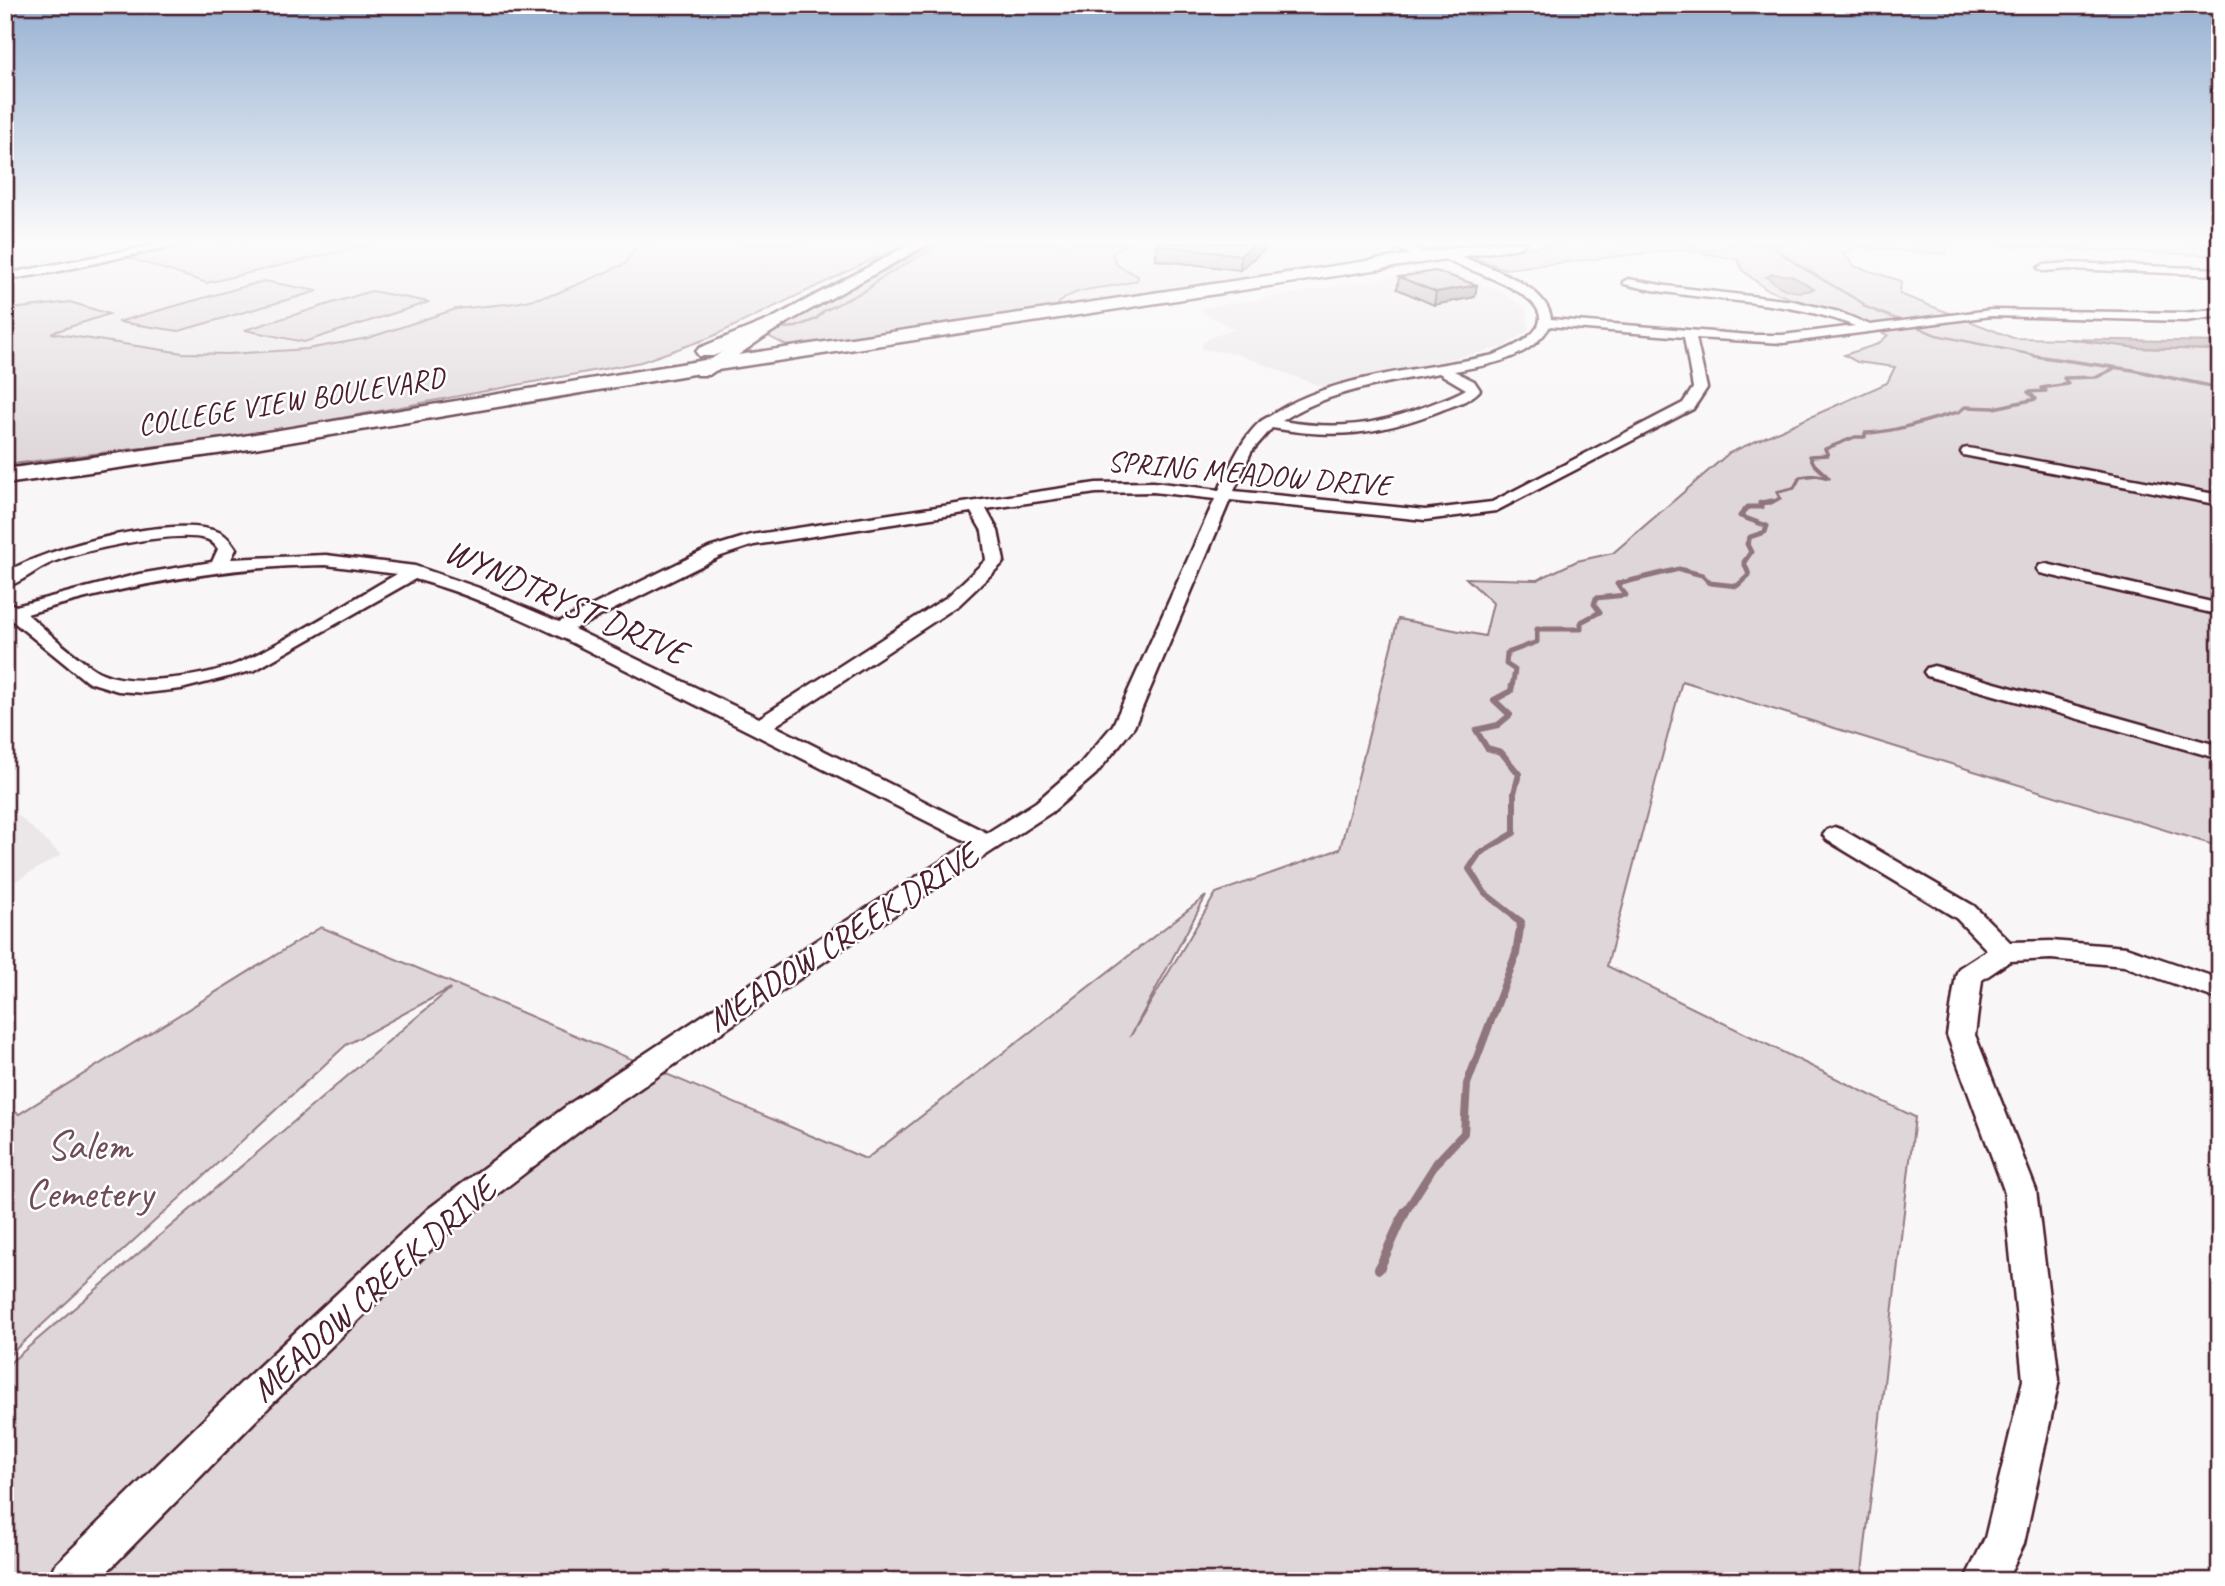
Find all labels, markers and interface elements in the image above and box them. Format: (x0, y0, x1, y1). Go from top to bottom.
street label: COLLEGE VIEW BOULEVARD (135, 358, 450, 444)
street label: SPRING MEADOW DRIVE (1106, 442, 1396, 505)
street label: WYNDTRYST DRIVE (438, 528, 698, 677)
street label: MEADOW CREEK DRIVE (698, 830, 990, 1042)
park label: Salem Cemetery (25, 1119, 156, 1220)
street label: MEADOW CREEK DRIVE (241, 1164, 509, 1411)

